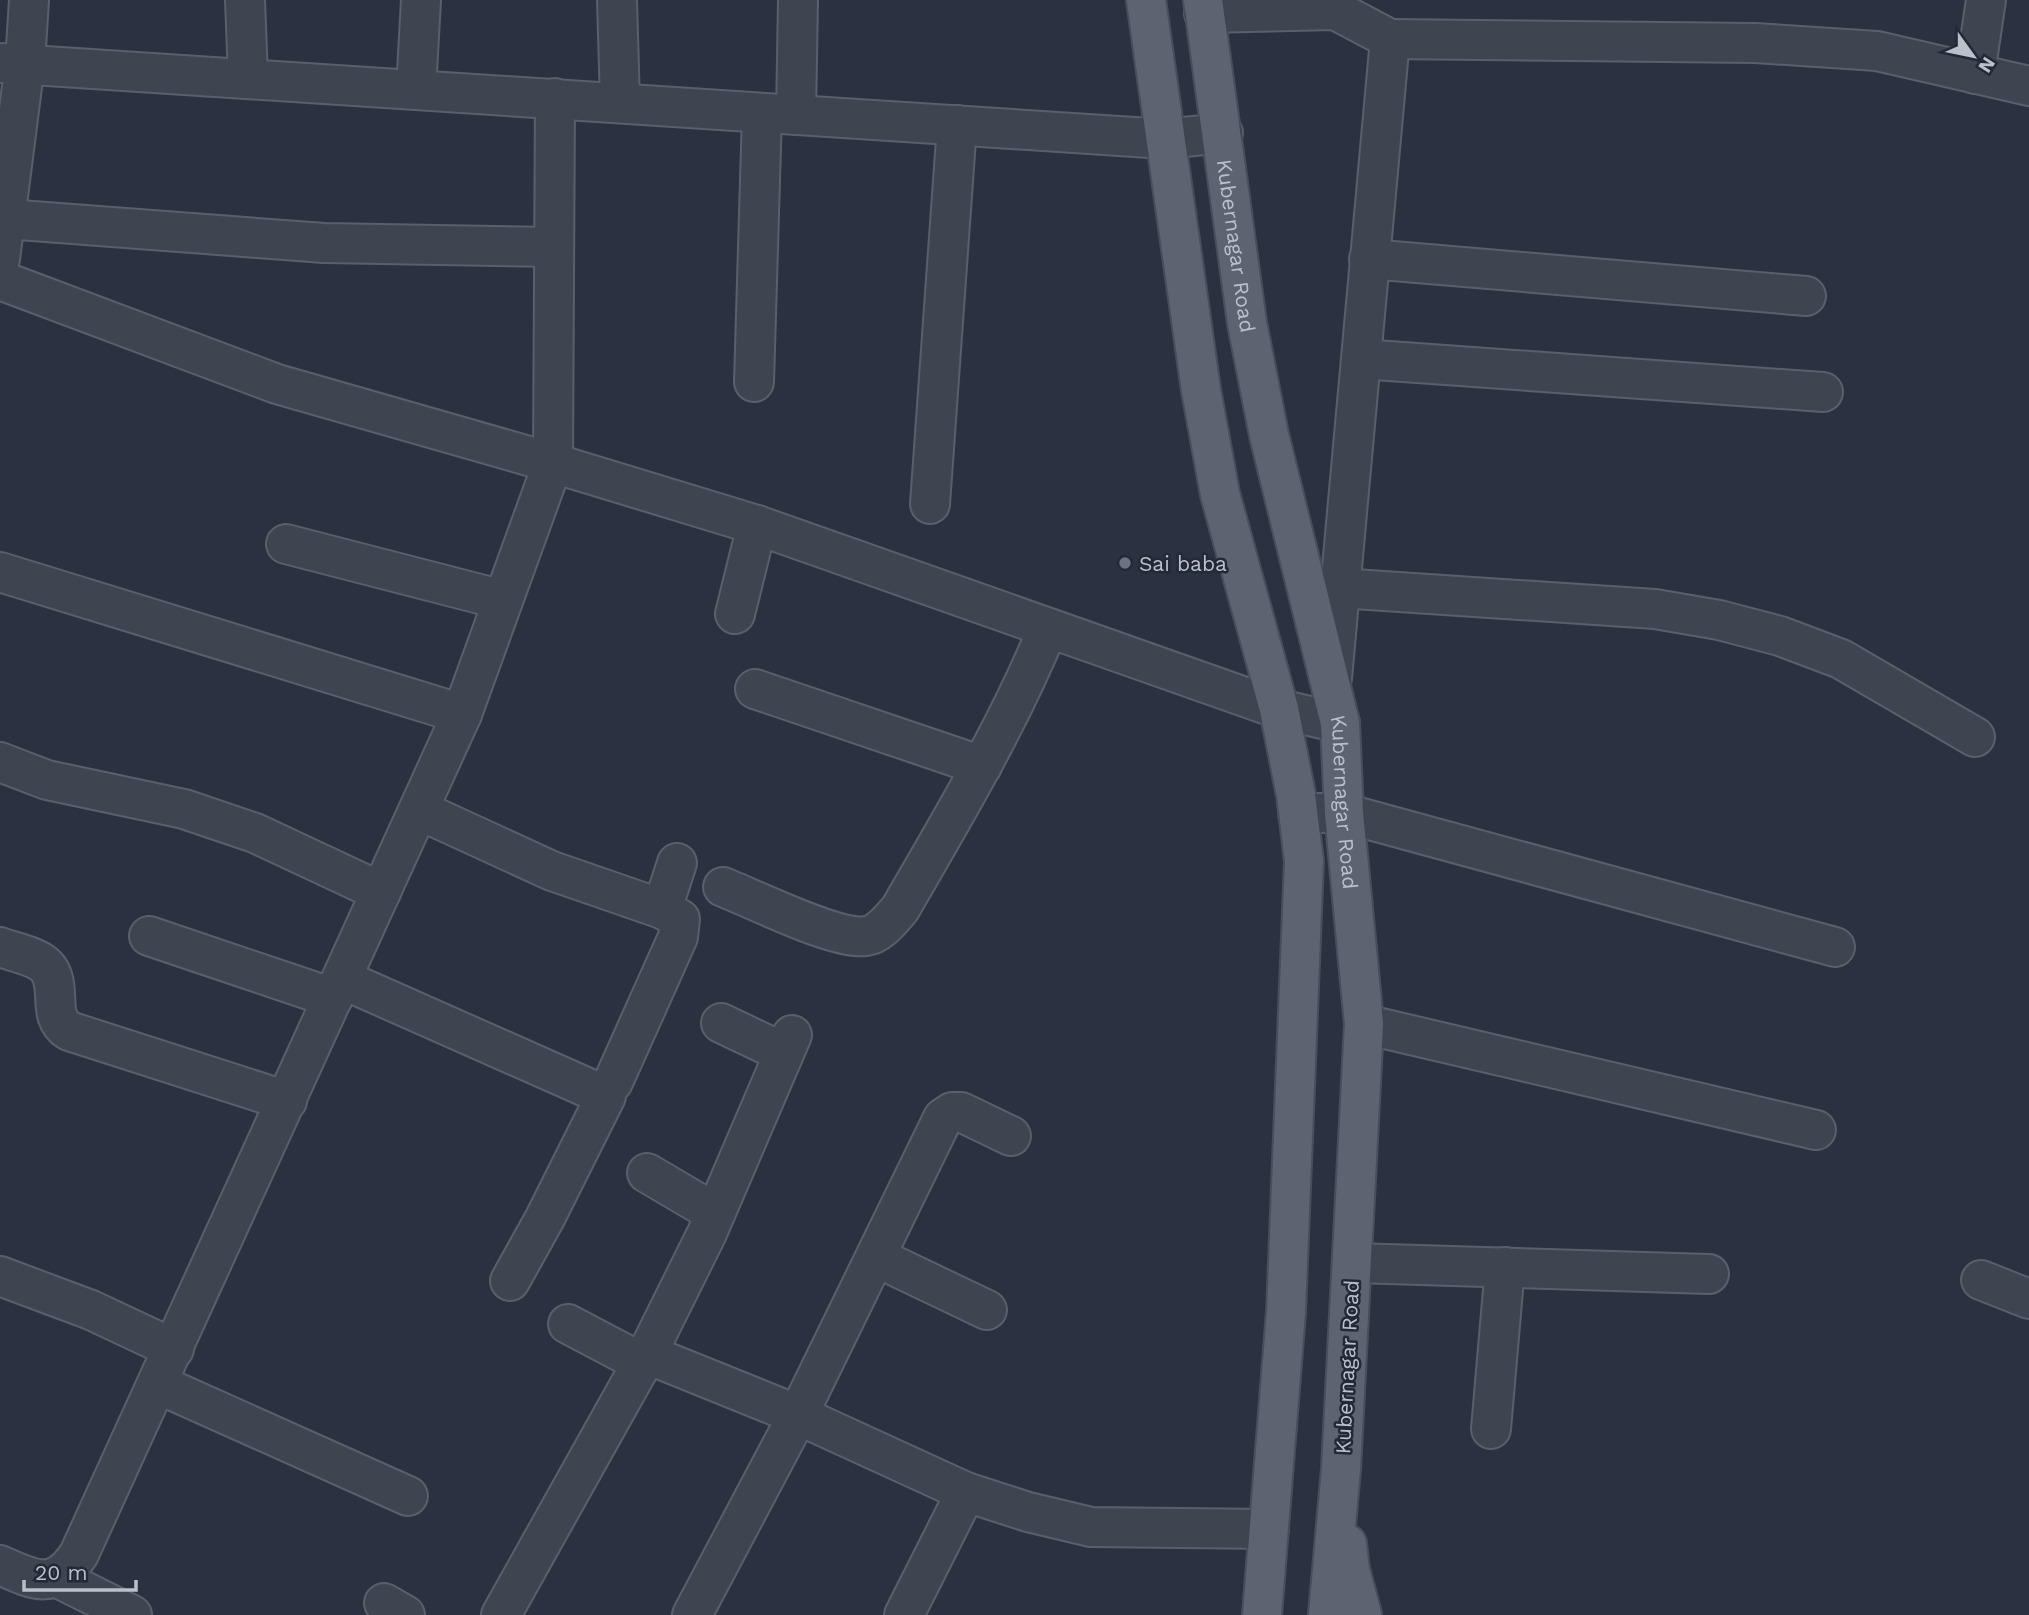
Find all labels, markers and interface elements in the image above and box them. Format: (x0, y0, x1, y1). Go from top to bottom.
north arrow (1938, 21, 2008, 91)
text: N (1973, 53, 2000, 77)
street label: Kubernagar Road (1212, 158, 1261, 335)
place label: Sai baba (1139, 551, 1227, 576)
marker: Sai baba (1117, 555, 1133, 571)
street label: Kubernagar Road (1326, 712, 1364, 890)
street label: Kubernagar Road (1330, 1279, 1364, 1455)
scale bar (24, 1548, 136, 1592)
text: 20 m (35, 1560, 87, 1585)

